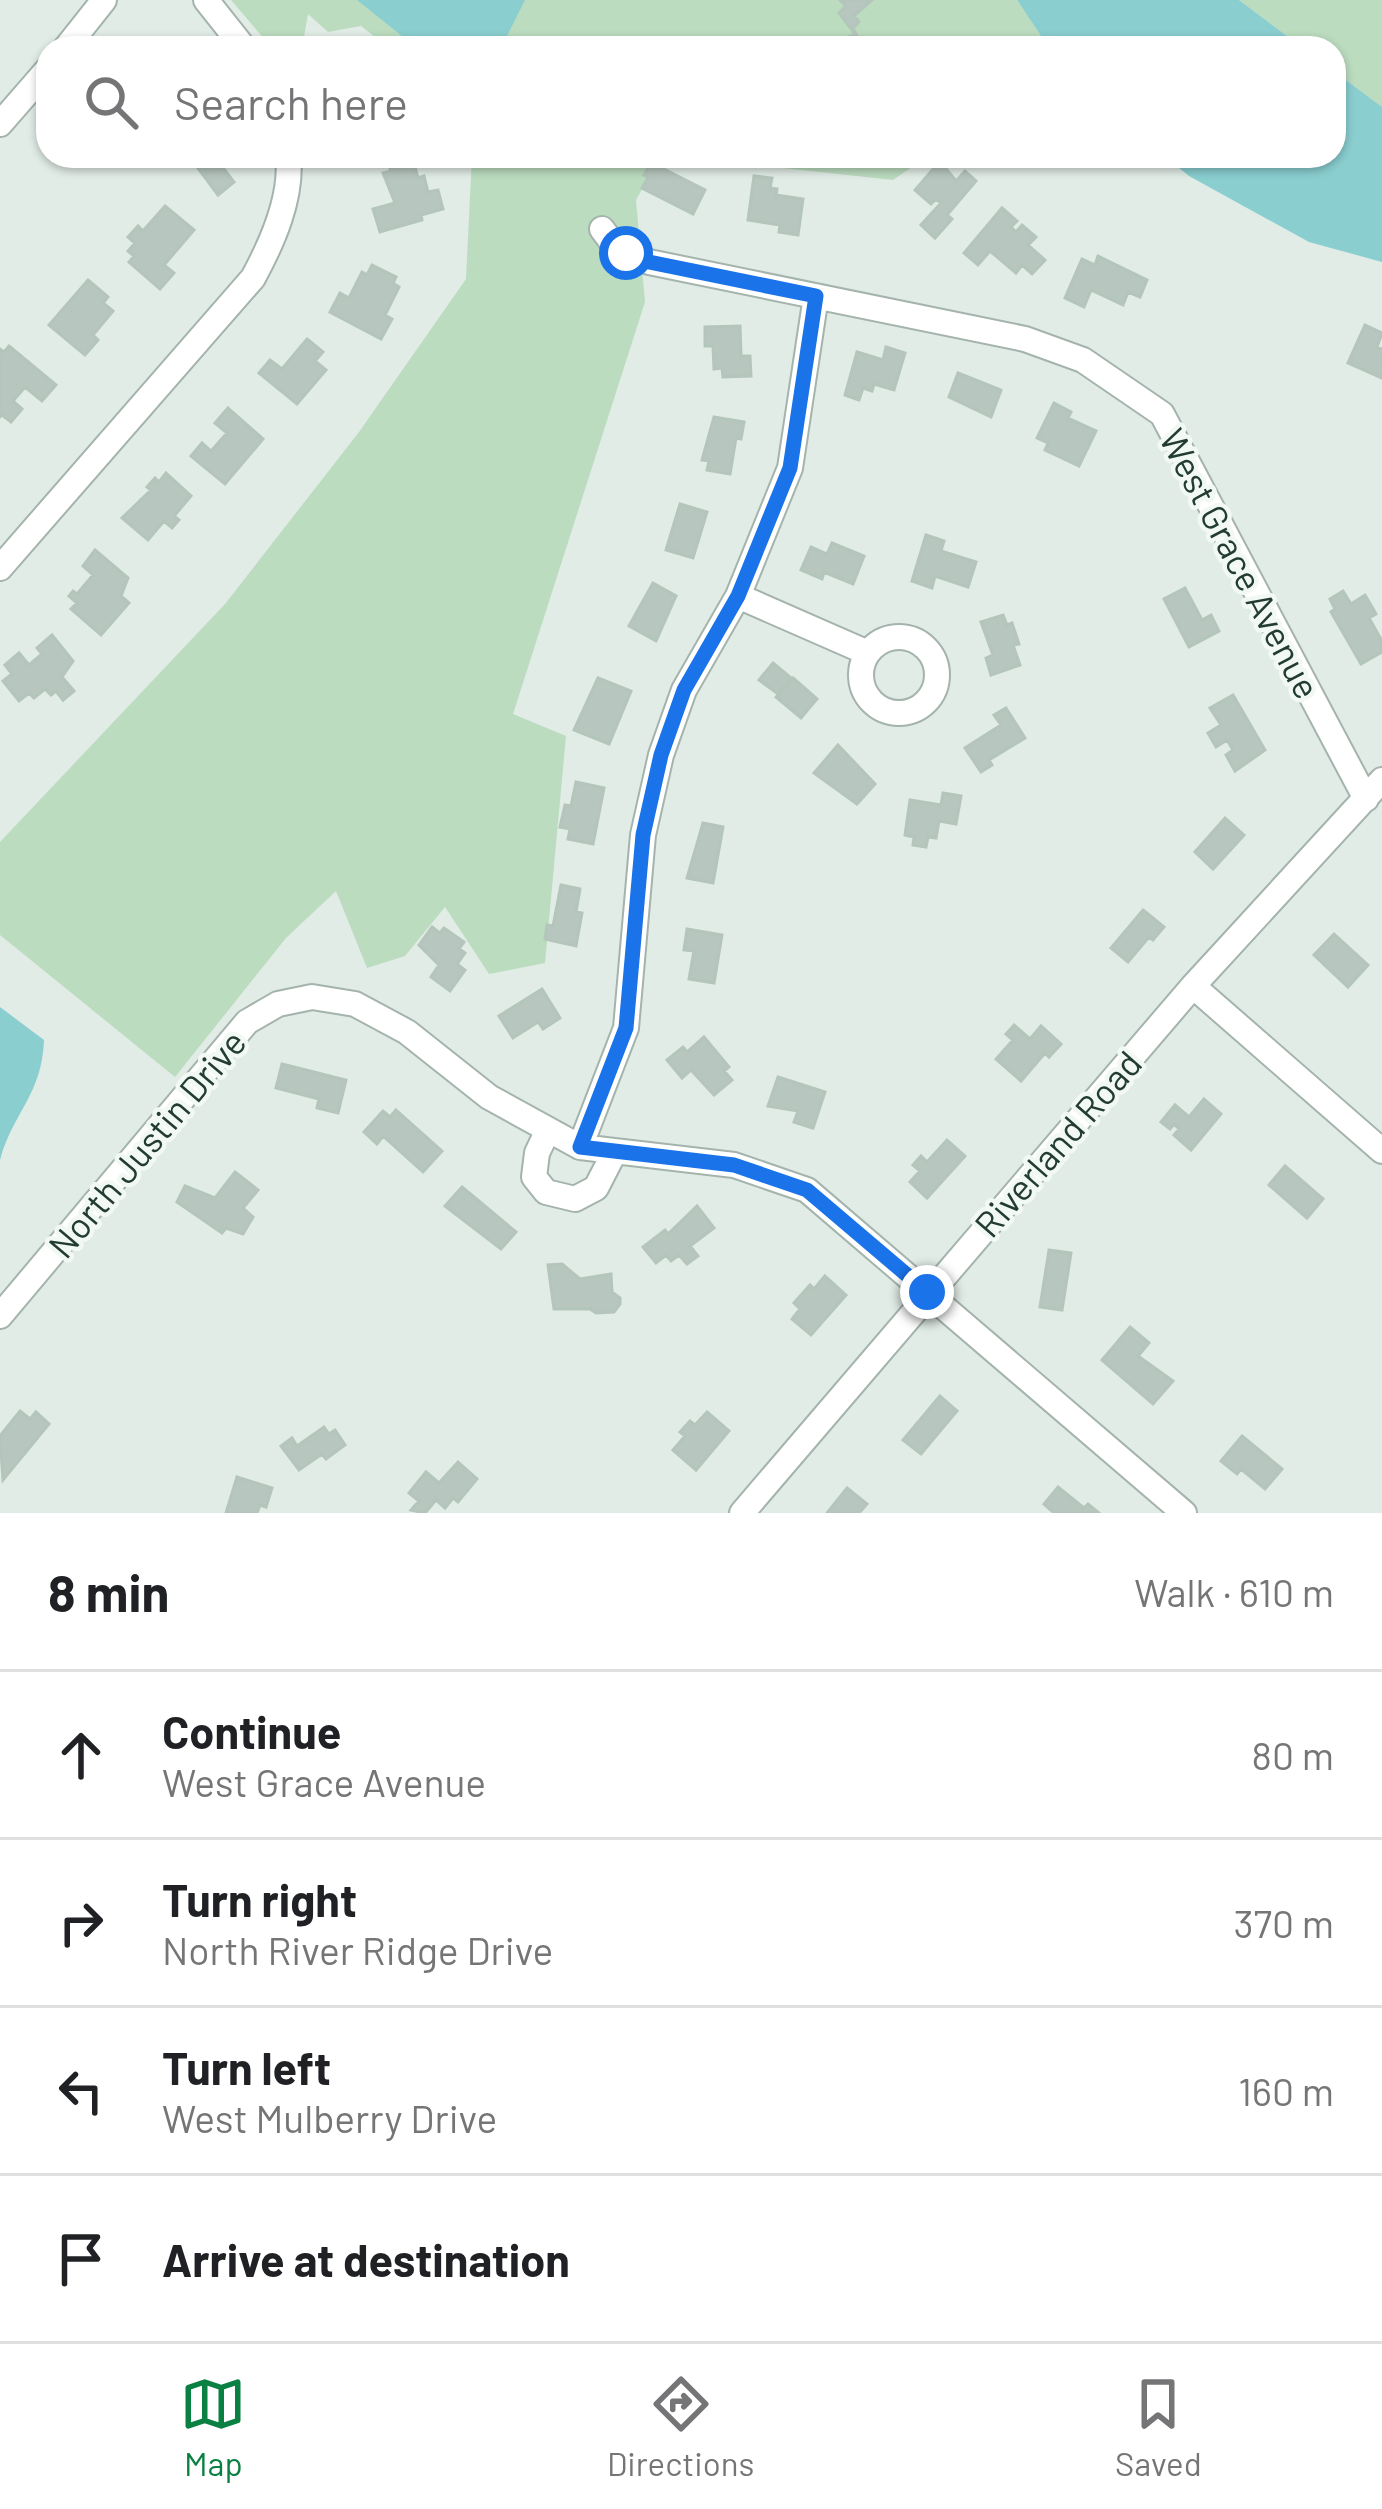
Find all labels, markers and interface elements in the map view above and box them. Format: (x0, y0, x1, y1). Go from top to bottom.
search box (36, 36, 1346, 168)
icon: search (78, 69, 144, 135)
text: Search here (174, 75, 408, 129)
route start (599, 226, 653, 280)
street label: West Grace Avenue (1152, 421, 1330, 705)
street label: North Justin Drive (38, 1021, 254, 1265)
street label: Riverland Road (965, 1041, 1149, 1245)
route end (900, 1265, 954, 1319)
text: 8 min (48, 1561, 169, 1622)
text: Walk · 610 m (1134, 1568, 1334, 1615)
text: Continue (162, 1704, 341, 1758)
icon: ahead (48, 1722, 114, 1788)
text: 80 m (1252, 1731, 1334, 1778)
text: West Grace Avenue (162, 1758, 486, 1805)
text: Turn right (162, 1872, 357, 1926)
icon: right (48, 1890, 114, 1956)
text: 370 m (1233, 1899, 1334, 1946)
text: North River Ridge Drive (162, 1926, 553, 1973)
text: Turn left (162, 2040, 331, 2094)
icon: left (48, 2058, 114, 2124)
text: 160 m (1238, 2067, 1334, 2114)
text: West Mulberry Drive (162, 2094, 497, 2141)
icon: arrive (48, 2226, 114, 2292)
text: Arrive at destination (162, 2232, 570, 2286)
tab: Map (180, 2371, 246, 2483)
tab: Directions (607, 2371, 754, 2483)
tab: Saved (1115, 2371, 1202, 2483)

